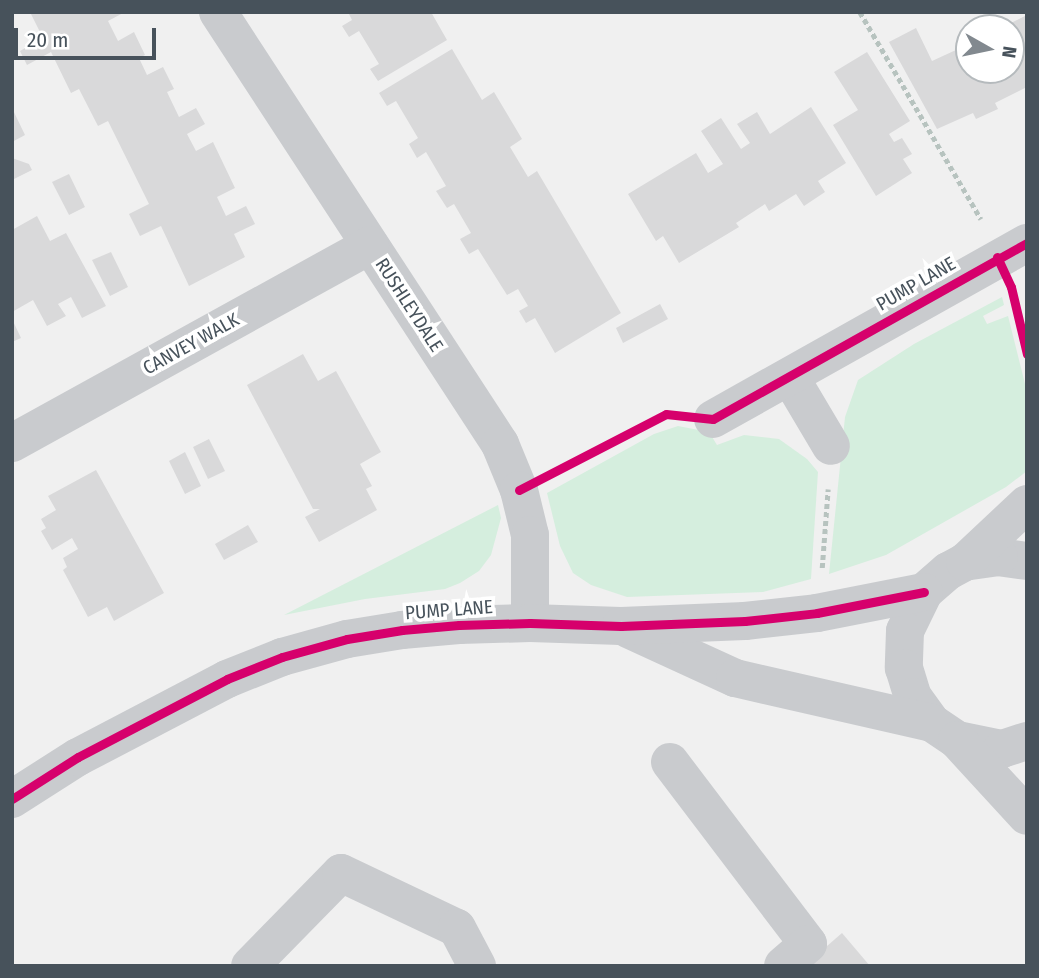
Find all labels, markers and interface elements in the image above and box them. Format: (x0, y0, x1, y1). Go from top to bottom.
scale bar (18, 14, 159, 58)
north arrow (955, 14, 1025, 84)
text: 20 m (27, 27, 68, 53)
text: N (997, 45, 1022, 59)
street label: PUMP LANE (872, 252, 960, 316)
street label: RUSHLEYDALE (370, 254, 448, 356)
street label: CANVEY WALK (139, 308, 243, 380)
street label: PUMP LANE (404, 596, 494, 624)

